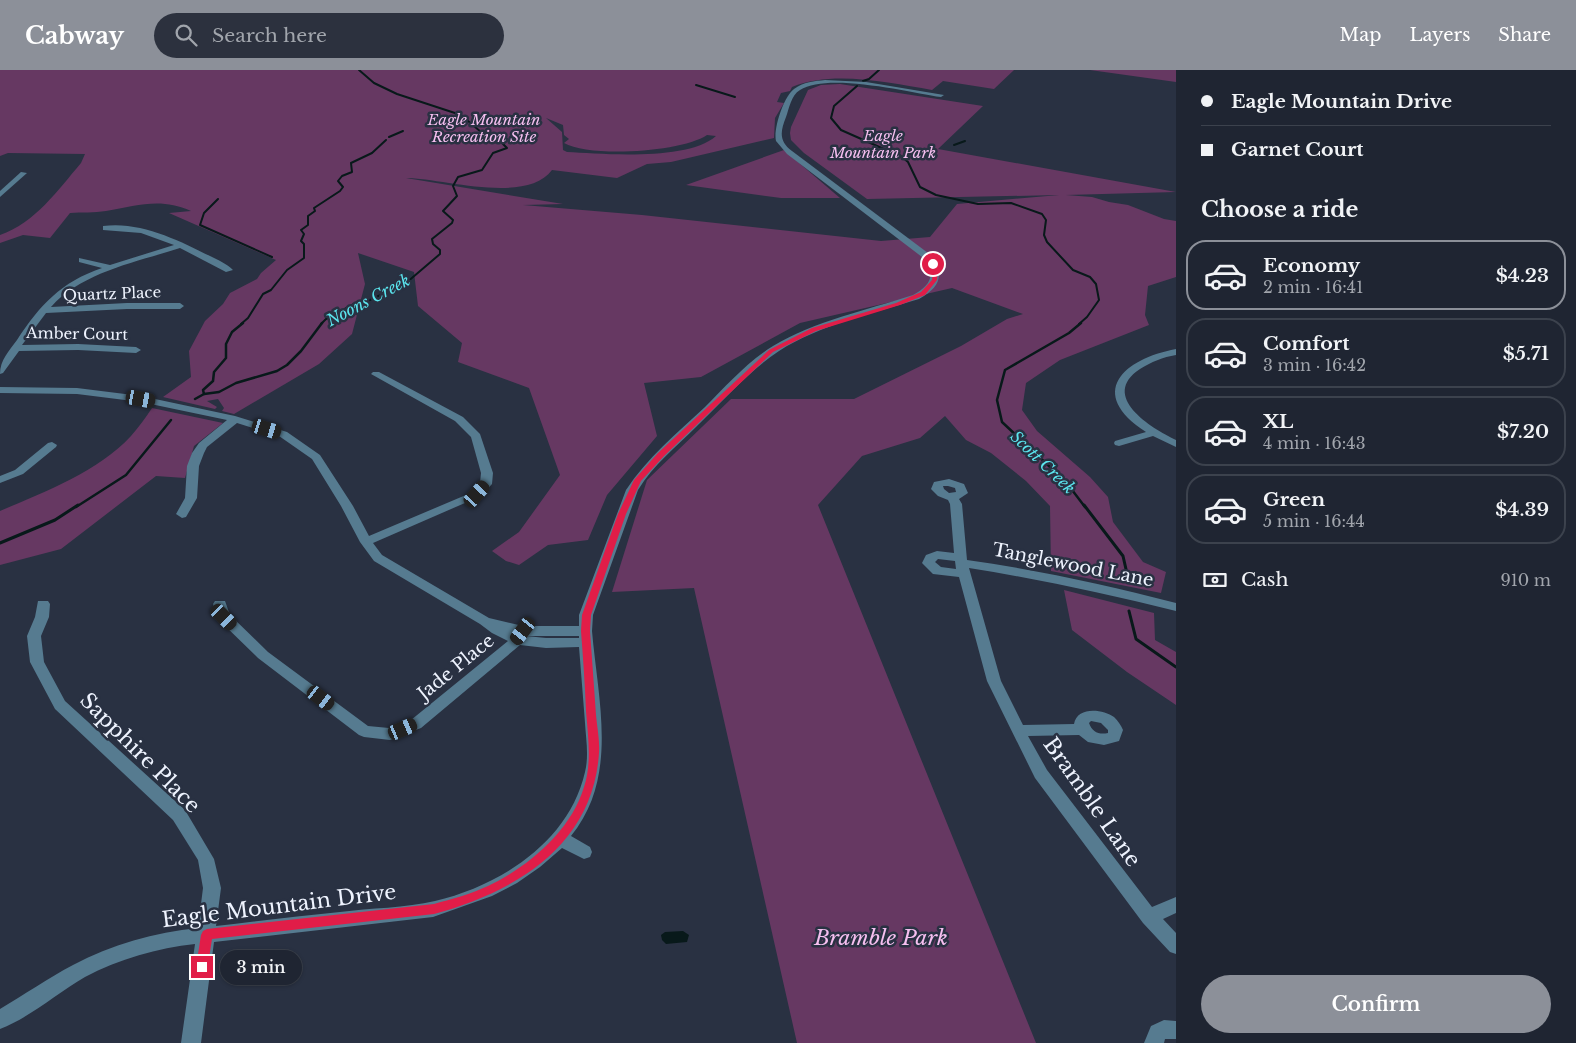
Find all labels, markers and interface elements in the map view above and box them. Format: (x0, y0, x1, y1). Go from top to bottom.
search box (154, 13, 504, 58)
text: Cabway (25, 21, 124, 50)
icon: search (172, 21, 200, 49)
text: Search here (212, 24, 327, 47)
text: Map (1340, 24, 1381, 46)
text: Layers (1409, 24, 1470, 46)
text: Share (1498, 24, 1551, 46)
text: Eagle Mountain Drive (1231, 90, 1452, 113)
park label: Eagle Mountain Recreation Site (427, 110, 541, 146)
park label: Eagle Mountain Park (829, 126, 936, 162)
text: Garnet Court (1231, 138, 1364, 161)
text: Choose a ride (1201, 196, 1358, 223)
route start (922, 253, 944, 275)
icon: car (1203, 253, 1248, 298)
text: Economy (1263, 254, 1360, 277)
text: $4.23 (1496, 264, 1549, 287)
water label: Noons Creek (322, 270, 413, 331)
text: 2 min · 16:41 (1263, 277, 1363, 297)
street label: Quartz Place (63, 282, 161, 305)
street label: Amber Court (25, 323, 128, 344)
icon: car (1203, 331, 1248, 376)
text: Comfort (1263, 332, 1350, 355)
text: $5.71 (1503, 342, 1549, 365)
text: 3 min · 16:42 (1263, 355, 1366, 375)
car (124, 389, 157, 409)
icon: car (1203, 409, 1248, 454)
text: XL (1263, 410, 1293, 433)
car (250, 417, 283, 441)
text: $7.20 (1497, 420, 1549, 443)
water label: Scott Creek (1006, 426, 1080, 498)
text: 4 min · 16:43 (1263, 433, 1366, 453)
car (461, 478, 492, 510)
icon: car (1203, 487, 1248, 532)
text: Green (1263, 488, 1325, 511)
text: $4.39 (1495, 498, 1549, 521)
text: 5 min · 16:44 (1263, 511, 1365, 531)
street label: Tanglewood Lane (991, 539, 1155, 591)
icon: cash (1201, 566, 1229, 594)
text: Cash (1241, 568, 1288, 591)
text: 910 m (1500, 570, 1551, 590)
car (208, 601, 239, 633)
car (507, 615, 538, 647)
street label: Jade Place (412, 629, 499, 706)
car (304, 683, 337, 713)
street label: Sapphire Place (74, 687, 206, 819)
car (386, 716, 419, 742)
street label: Bramble Lane (1038, 732, 1146, 872)
street label: Eagle Mountain Drive (160, 879, 398, 933)
park label: Bramble Park (813, 925, 948, 951)
callout: 3 min (220, 950, 302, 984)
route end (191, 956, 213, 978)
text: 3 min (236, 957, 286, 977)
button: Confirm (1201, 975, 1551, 1033)

